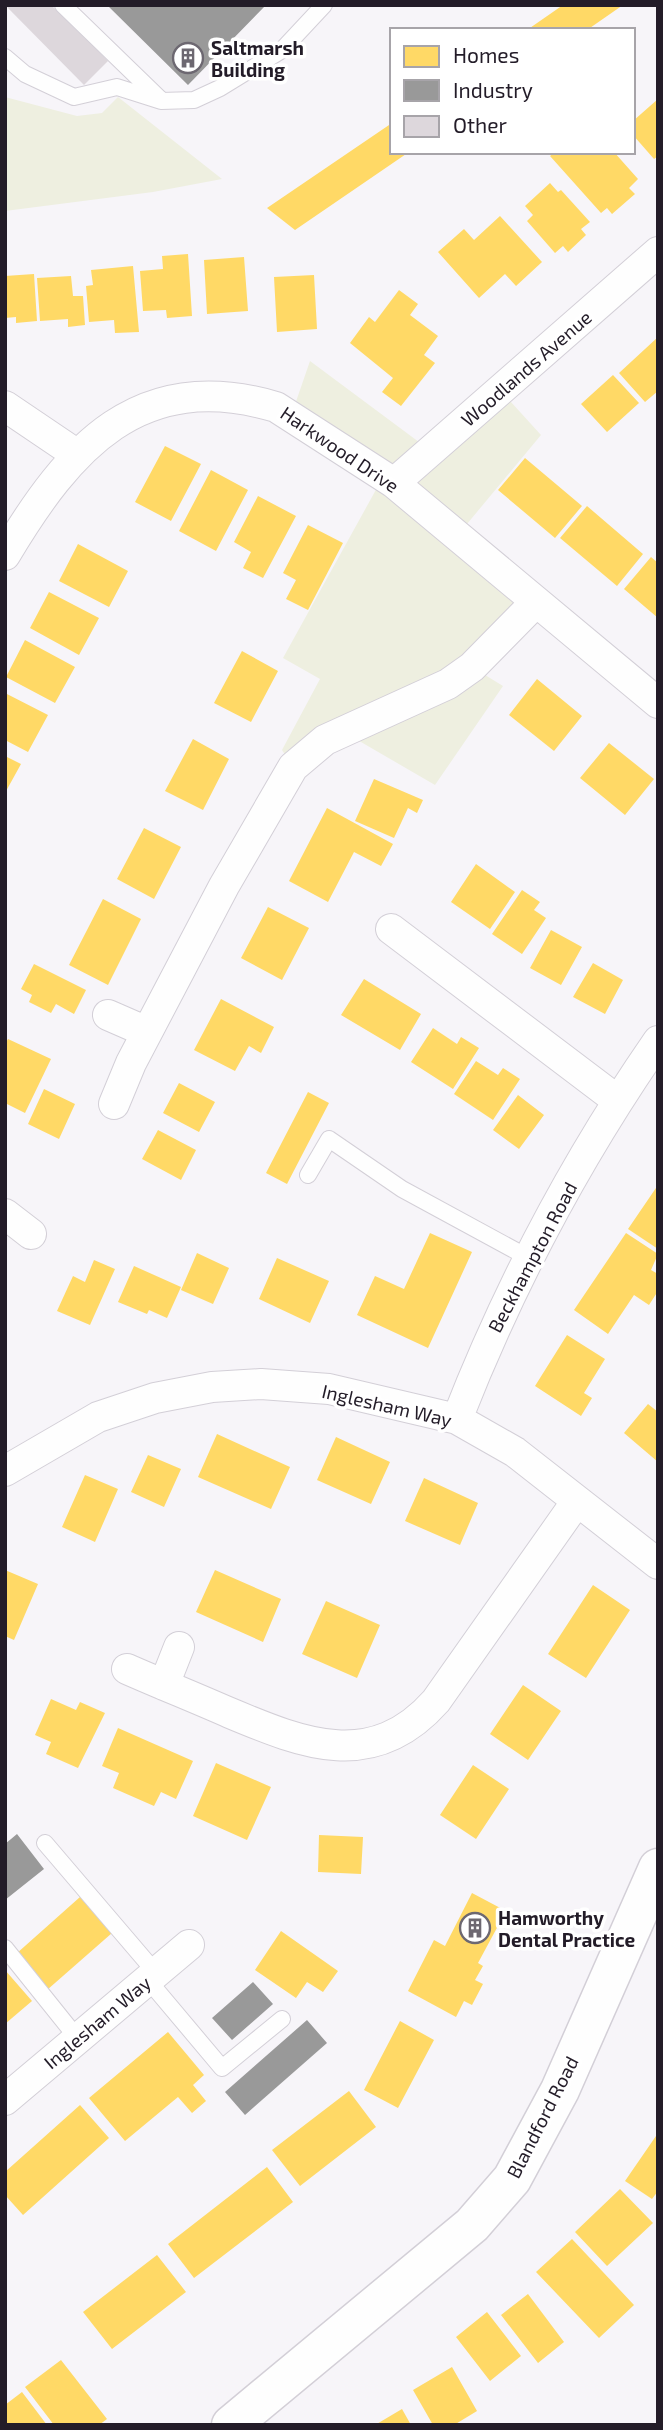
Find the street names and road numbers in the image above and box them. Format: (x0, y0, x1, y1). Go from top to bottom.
street label: Woodlands Avenue (456, 305, 596, 431)
street label: Harkwood Drive (276, 401, 404, 497)
street label: Beckhampton Road (483, 1178, 581, 1336)
street label: Inglesham Way (320, 1379, 454, 1431)
street label: Inglesham Way (39, 1971, 155, 2073)
street label: Blandford Road (501, 2052, 583, 2182)

